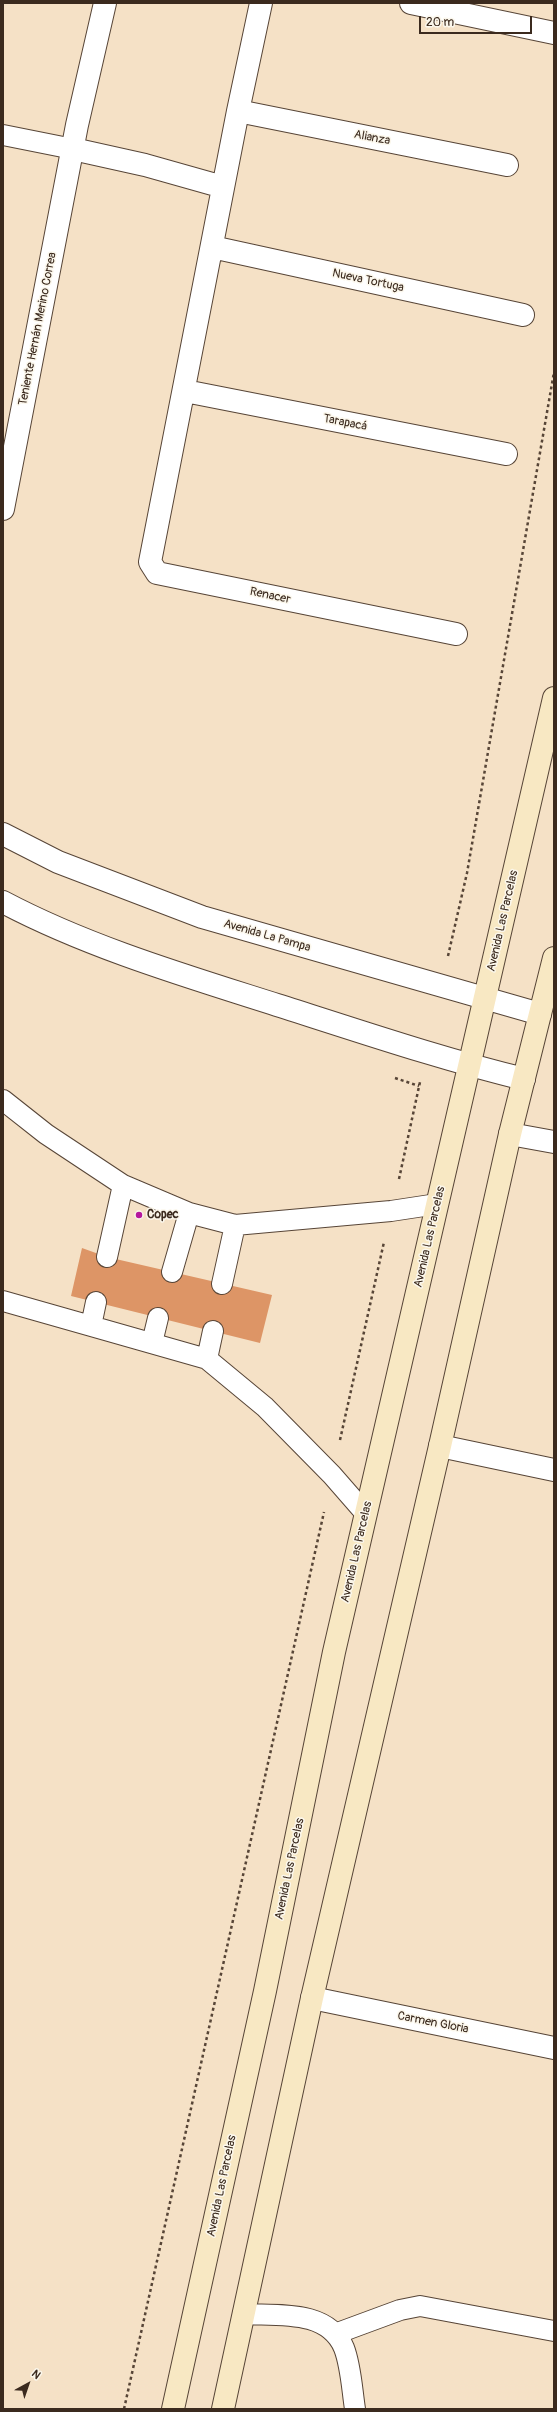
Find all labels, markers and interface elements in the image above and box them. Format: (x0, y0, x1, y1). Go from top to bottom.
scale bar (421, 8, 534, 34)
text: 20 m (426, 15, 454, 30)
street label: Alianza (353, 127, 391, 149)
street label: Teniente Hernán Merino Correa (16, 251, 60, 407)
street label: Nueva Tortuga (331, 266, 405, 296)
street label: Tarapacá (322, 412, 368, 434)
street label: Renacer (248, 585, 292, 607)
street label: Avenida Las Parcelas (484, 869, 522, 973)
street label: Avenida La Pampa (222, 917, 312, 955)
street label: Avenida Las Parcelas (411, 1185, 449, 1289)
place label: Copec (147, 1208, 179, 1222)
marker: Copec (134, 1210, 144, 1220)
street label: Avenida Las Parcelas (338, 1500, 376, 1604)
street label: Avenida Las Parcelas (272, 1817, 308, 1921)
street label: Carmen Gloria (396, 2009, 470, 2037)
street label: Avenida Las Parcelas (204, 2134, 240, 2238)
north arrow (8, 2364, 48, 2404)
text: N (29, 2367, 43, 2382)

